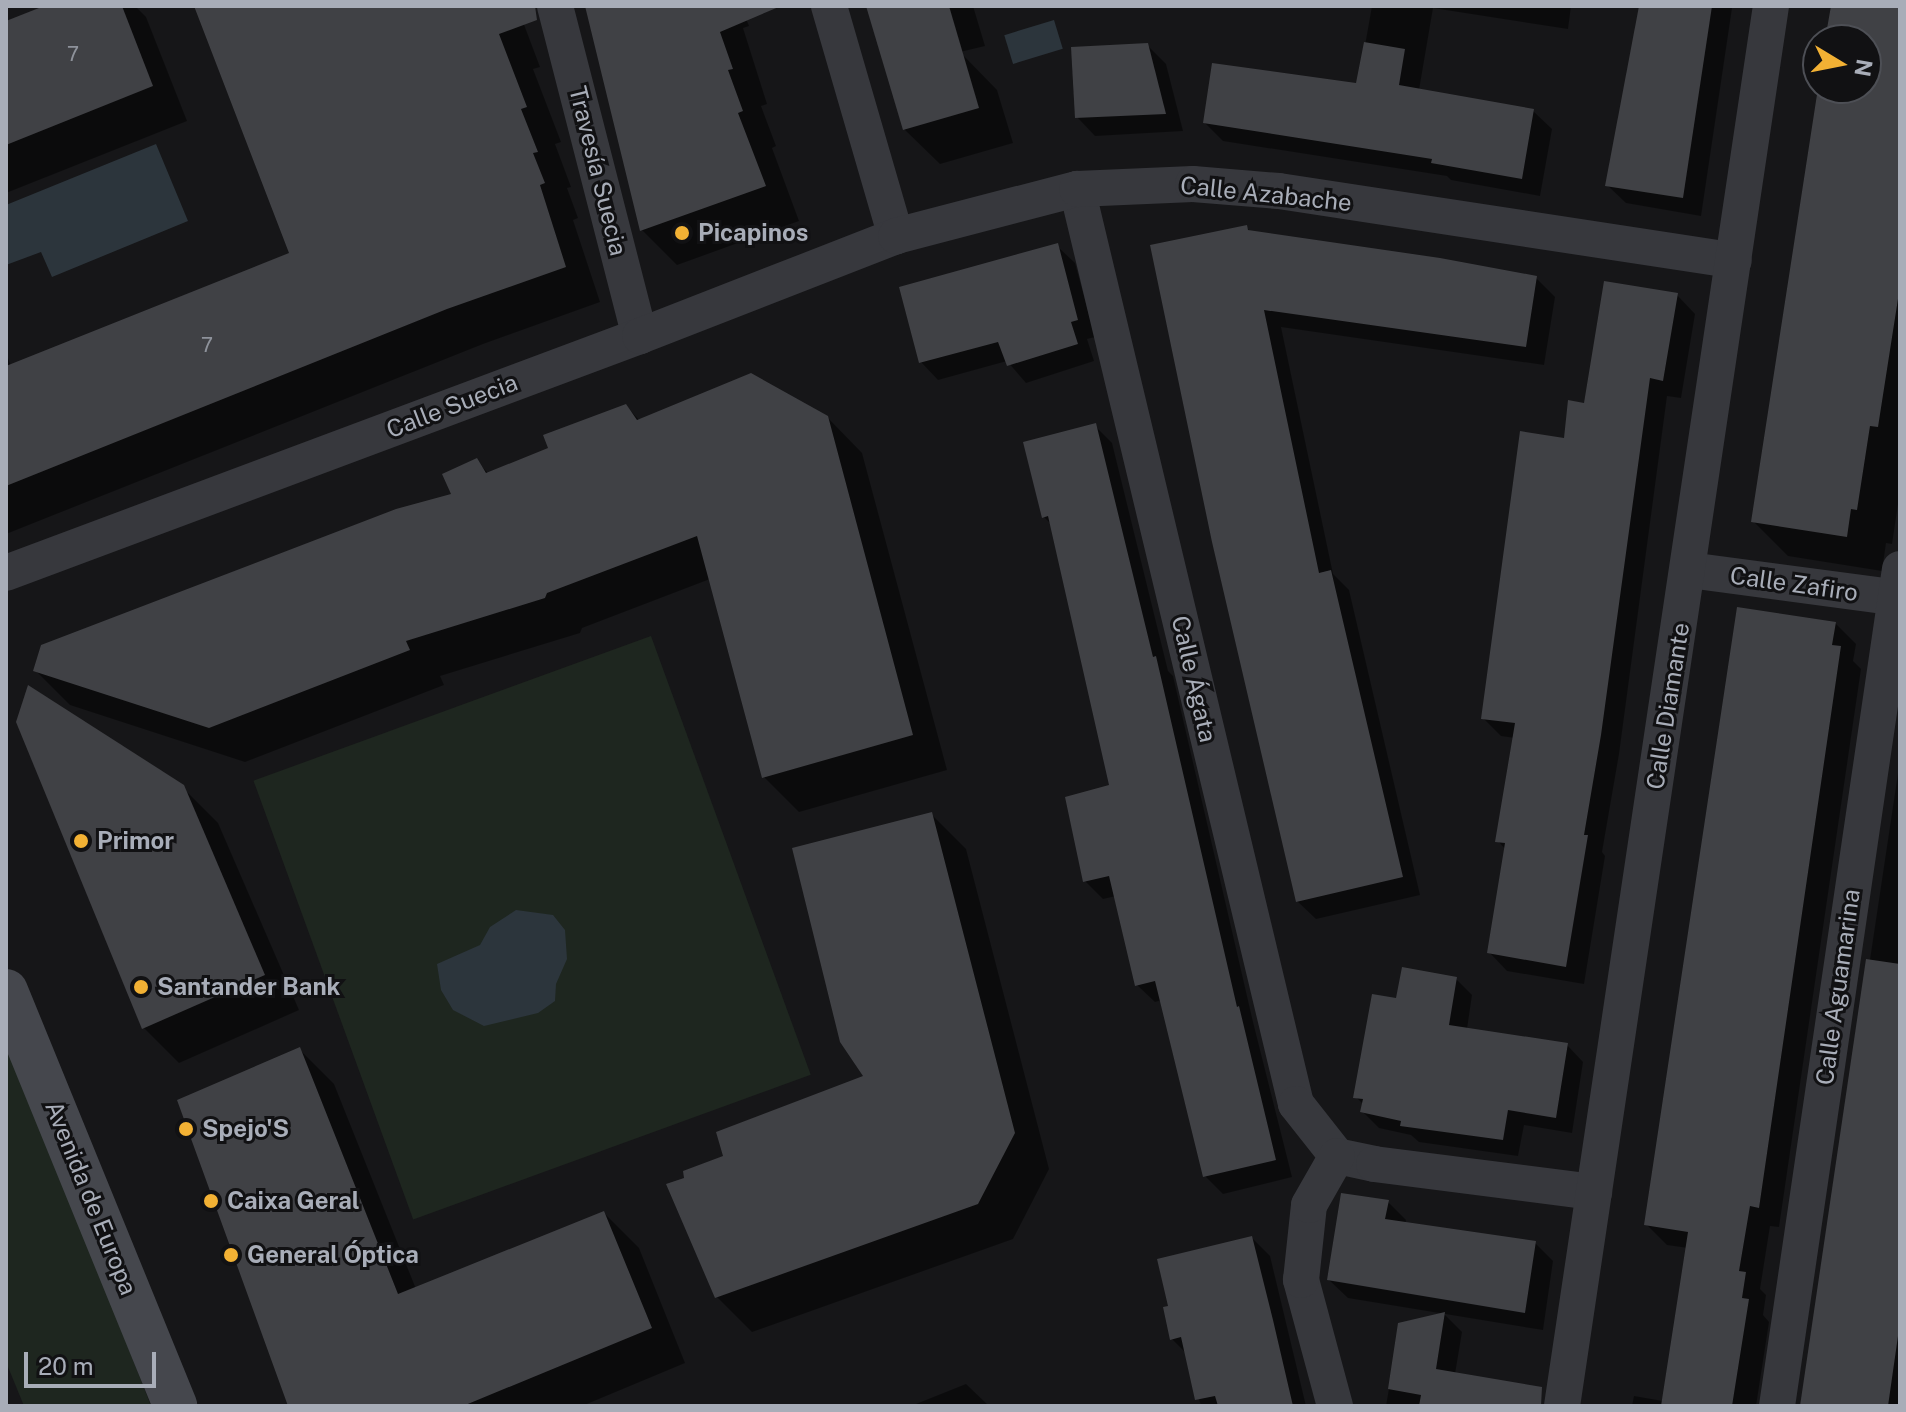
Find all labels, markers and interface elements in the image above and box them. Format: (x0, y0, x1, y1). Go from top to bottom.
north arrow (1802, 24, 1882, 104)
house number: 7 (67, 42, 79, 66)
text: N (1849, 57, 1878, 79)
street label: Travesía Suecia (563, 83, 633, 259)
street label: Calle Azabache (1179, 171, 1353, 217)
place label: Picapinos (698, 219, 808, 247)
marker: Picapinos (673, 224, 691, 242)
house number: 7 (201, 333, 213, 357)
street label: Calle Suecia (382, 368, 522, 444)
street label: Calle Zafiro (1728, 561, 1860, 607)
street label: Calle Ágata (1165, 613, 1223, 745)
street label: Calle Diamante (1641, 621, 1695, 791)
place label: Primor (97, 827, 174, 855)
marker: Primor (72, 832, 90, 850)
street label: Calle Aguamarina (1810, 887, 1866, 1087)
place label: Santander Bank (157, 973, 341, 1001)
marker: Santander Bank (132, 978, 150, 996)
street label: Avenida de Europa (39, 1097, 143, 1299)
place label: Spejo'S (202, 1115, 289, 1143)
marker: Spejo'S (177, 1120, 195, 1138)
place label: Caixa Geral (227, 1187, 360, 1215)
marker: Caixa Geral (202, 1192, 220, 1210)
place label: General Óptica (247, 1241, 419, 1269)
marker: General Óptica (222, 1246, 240, 1264)
scale bar (28, 1336, 160, 1386)
text: 20 m (38, 1352, 94, 1380)

